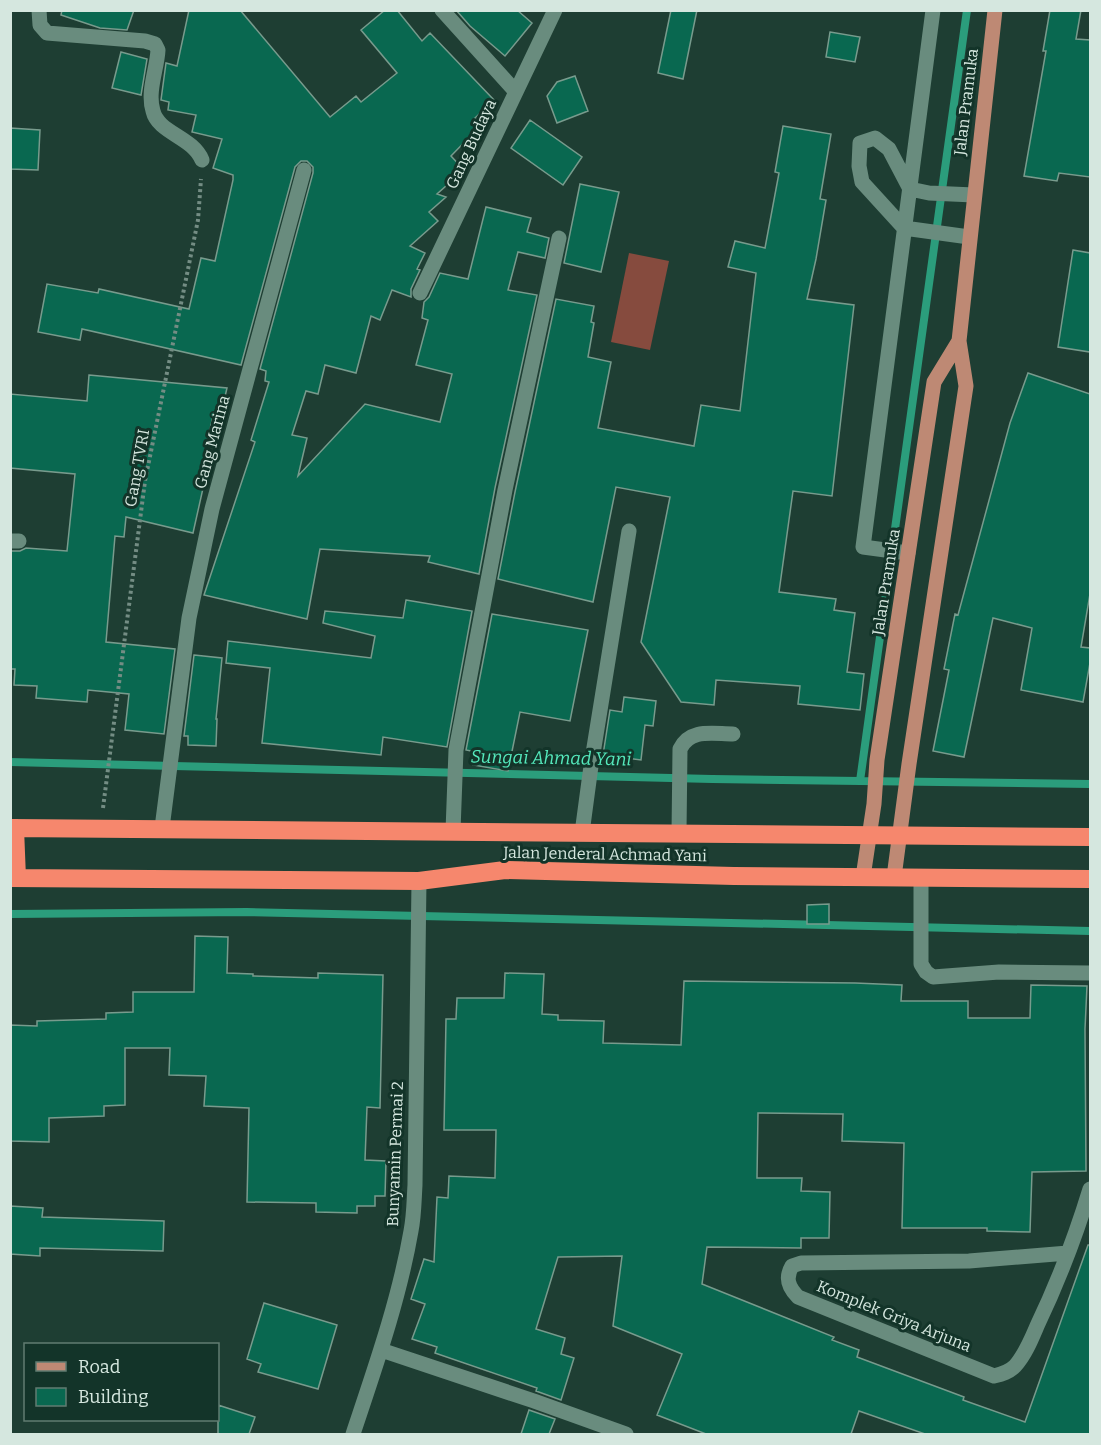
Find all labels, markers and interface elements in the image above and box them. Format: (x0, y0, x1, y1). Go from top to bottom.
street label: Jalan Pramuka (950, 47, 982, 157)
street label: Gang Budaya (442, 96, 500, 192)
street label: Gang Marina (190, 393, 234, 491)
street label: Gang TVRI (121, 428, 153, 508)
street label: Jalan Pramuka (868, 527, 904, 638)
water label: Sungai Ahmad Yani (470, 746, 632, 770)
street label: Jalan Jenderal Achmad Yani (502, 843, 707, 865)
street label: Bunyamin Permai 2 (383, 1081, 407, 1227)
street label: Komplek Griya Arjuna (814, 1276, 974, 1356)
legend (24, 1343, 219, 1421)
text: Road (78, 1356, 121, 1378)
text: Building (78, 1386, 149, 1408)

